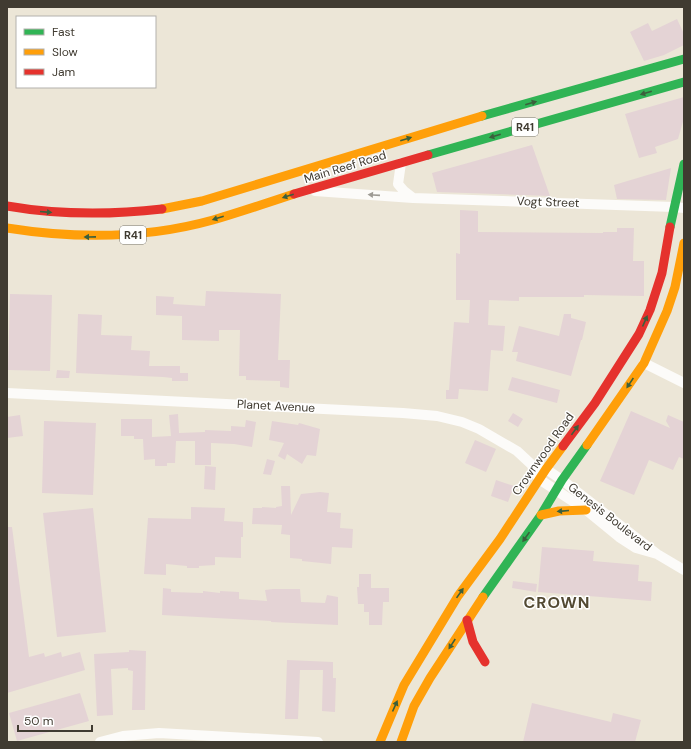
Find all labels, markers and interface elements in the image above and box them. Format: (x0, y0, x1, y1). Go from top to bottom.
legend (16, 16, 156, 88)
text: Fast (52, 24, 75, 40)
text: Slow (52, 44, 78, 60)
text: Jam (52, 64, 75, 80)
one-way arrow (640, 90, 653, 96)
one-way arrow (525, 100, 537, 106)
road number: R41 (512, 118, 538, 136)
one-way arrow (488, 133, 500, 139)
one-way arrow (400, 136, 412, 142)
street label: Main Reef Road (302, 147, 388, 187)
one-way arrow (368, 192, 380, 199)
street label: Vogt Street (516, 193, 580, 211)
one-way arrow (281, 194, 293, 200)
one-way arrow (40, 208, 52, 215)
one-way arrow (212, 215, 224, 221)
road number: R41 (120, 226, 146, 244)
one-way arrow (83, 234, 96, 240)
one-way arrow (642, 315, 648, 326)
one-way arrow (627, 377, 634, 389)
street label: Planet Avenue (236, 396, 316, 416)
street label: Crownwood Road (508, 409, 578, 499)
one-way arrow (571, 424, 579, 435)
street label: Genesis Boulevard (565, 479, 655, 555)
one-way arrow (557, 508, 569, 514)
one-way arrow (522, 532, 530, 542)
one-way arrow (456, 588, 464, 599)
district label: CROWN (524, 592, 590, 613)
one-way arrow (448, 639, 456, 649)
one-way arrow (392, 700, 398, 711)
scale bar (18, 707, 92, 733)
text: 50 m (24, 713, 53, 729)

